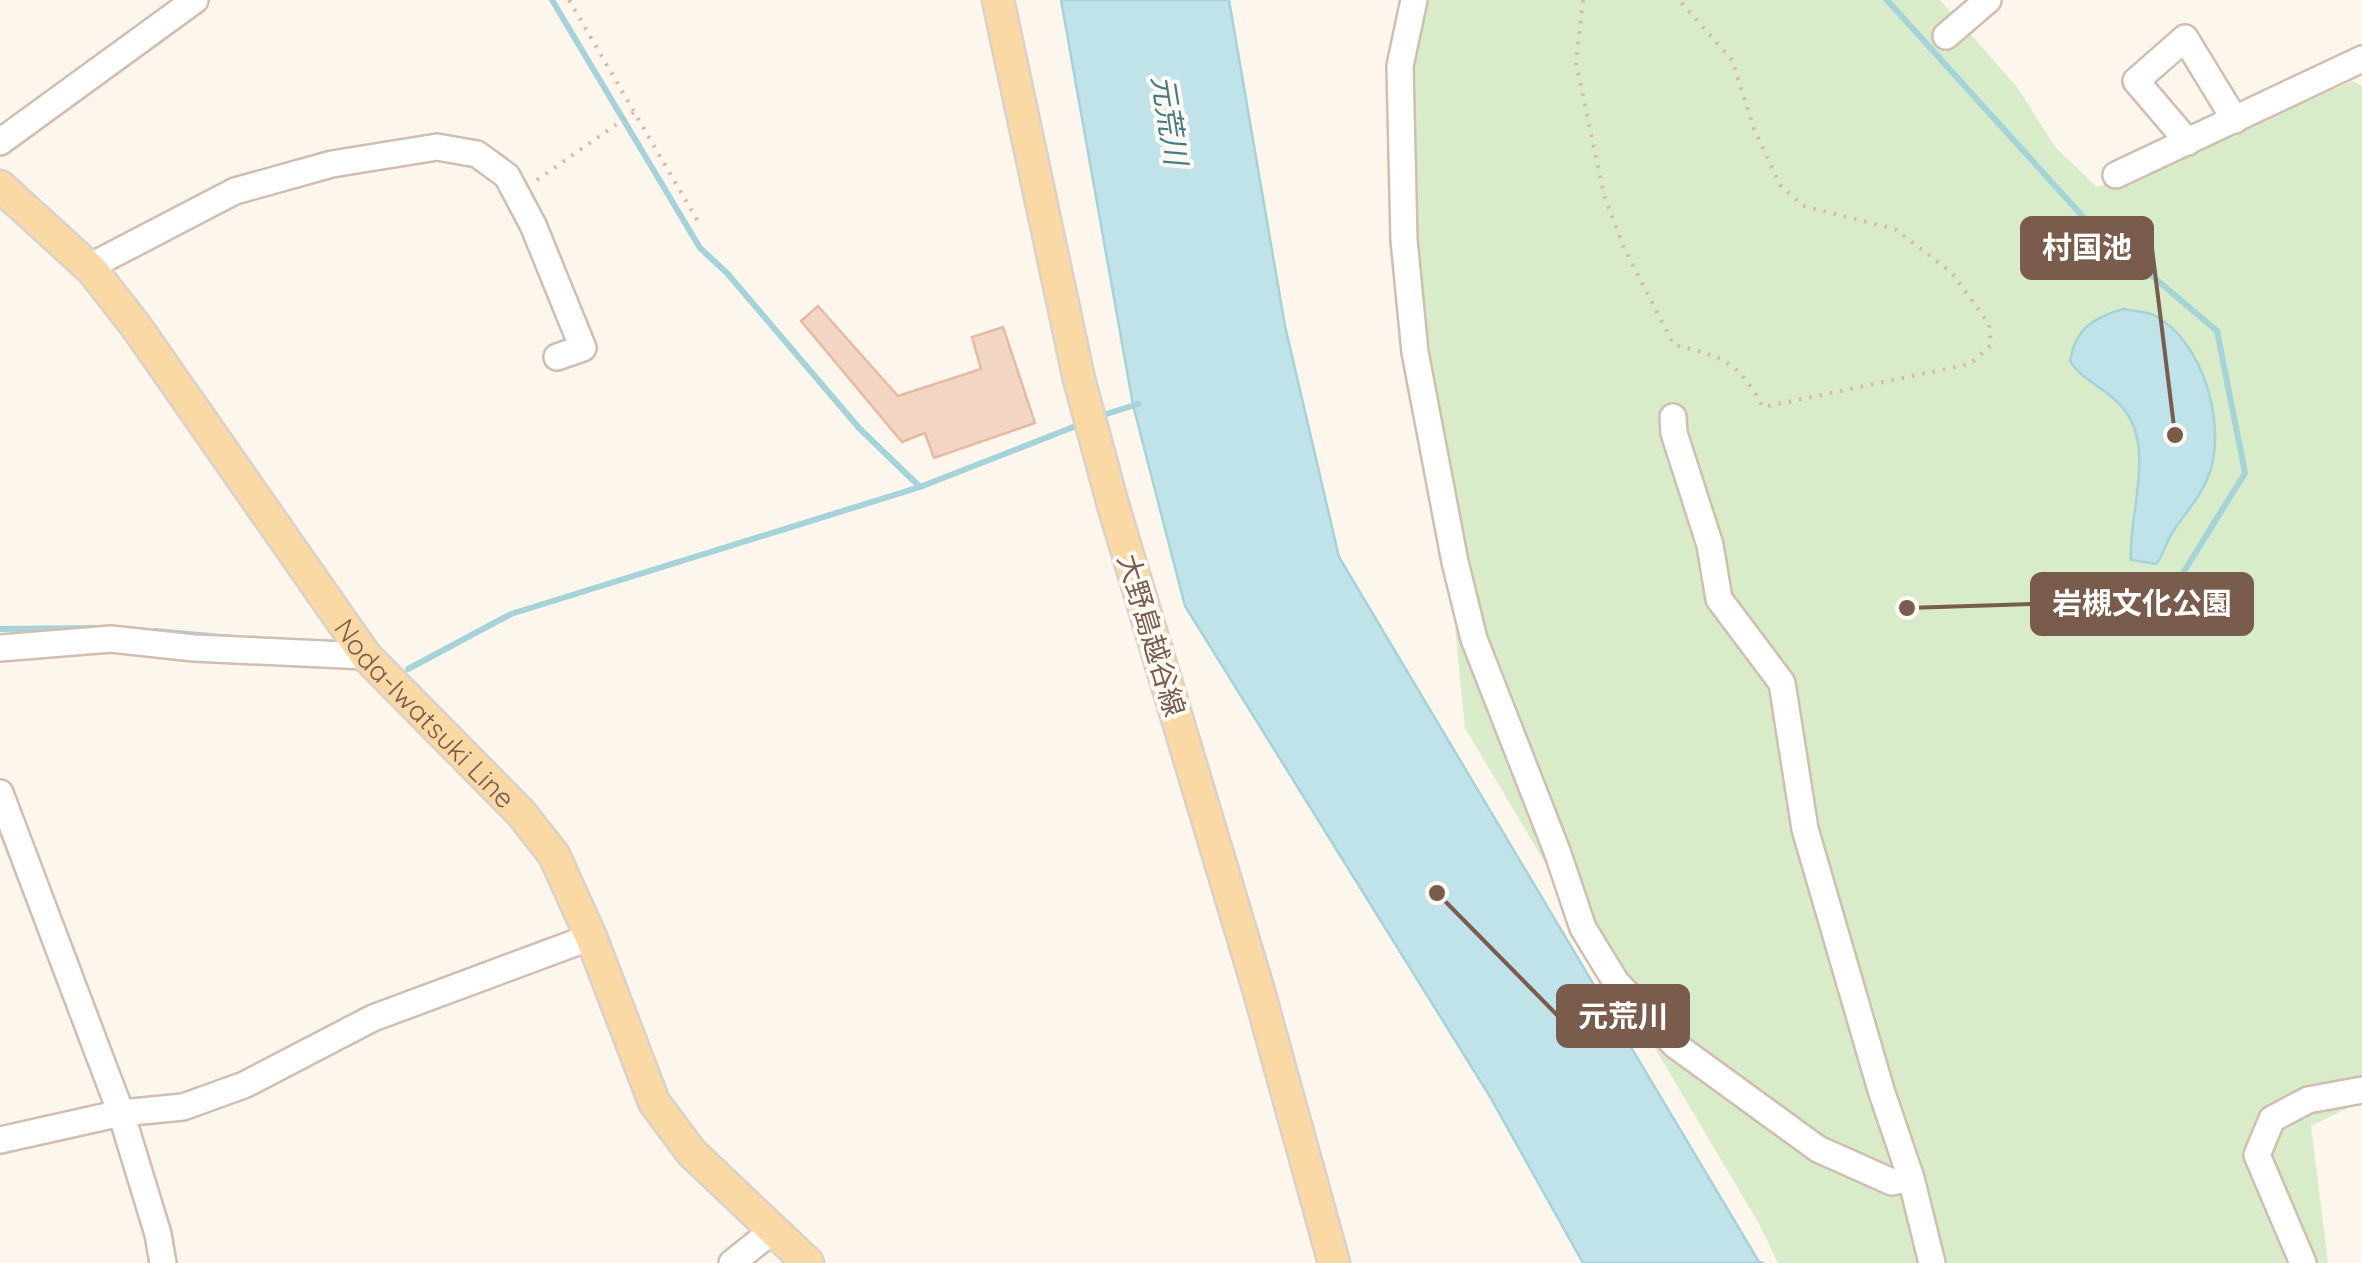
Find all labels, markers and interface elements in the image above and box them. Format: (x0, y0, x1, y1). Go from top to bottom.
water label: 元荒川 (1144, 73, 1196, 170)
callout: 村国池 (2022, 218, 2152, 278)
text: 村国池 (2042, 228, 2132, 266)
street label: 大野島越谷線 (1111, 550, 1193, 720)
callout: 岩槻文化公園 (2032, 574, 2252, 634)
text: 岩槻文化公園 (2052, 584, 2232, 622)
street label: Noda-Iwatsuki Line (328, 612, 523, 815)
callout: 元荒川 (1558, 986, 1688, 1046)
text: 元荒川 (1578, 997, 1668, 1035)

